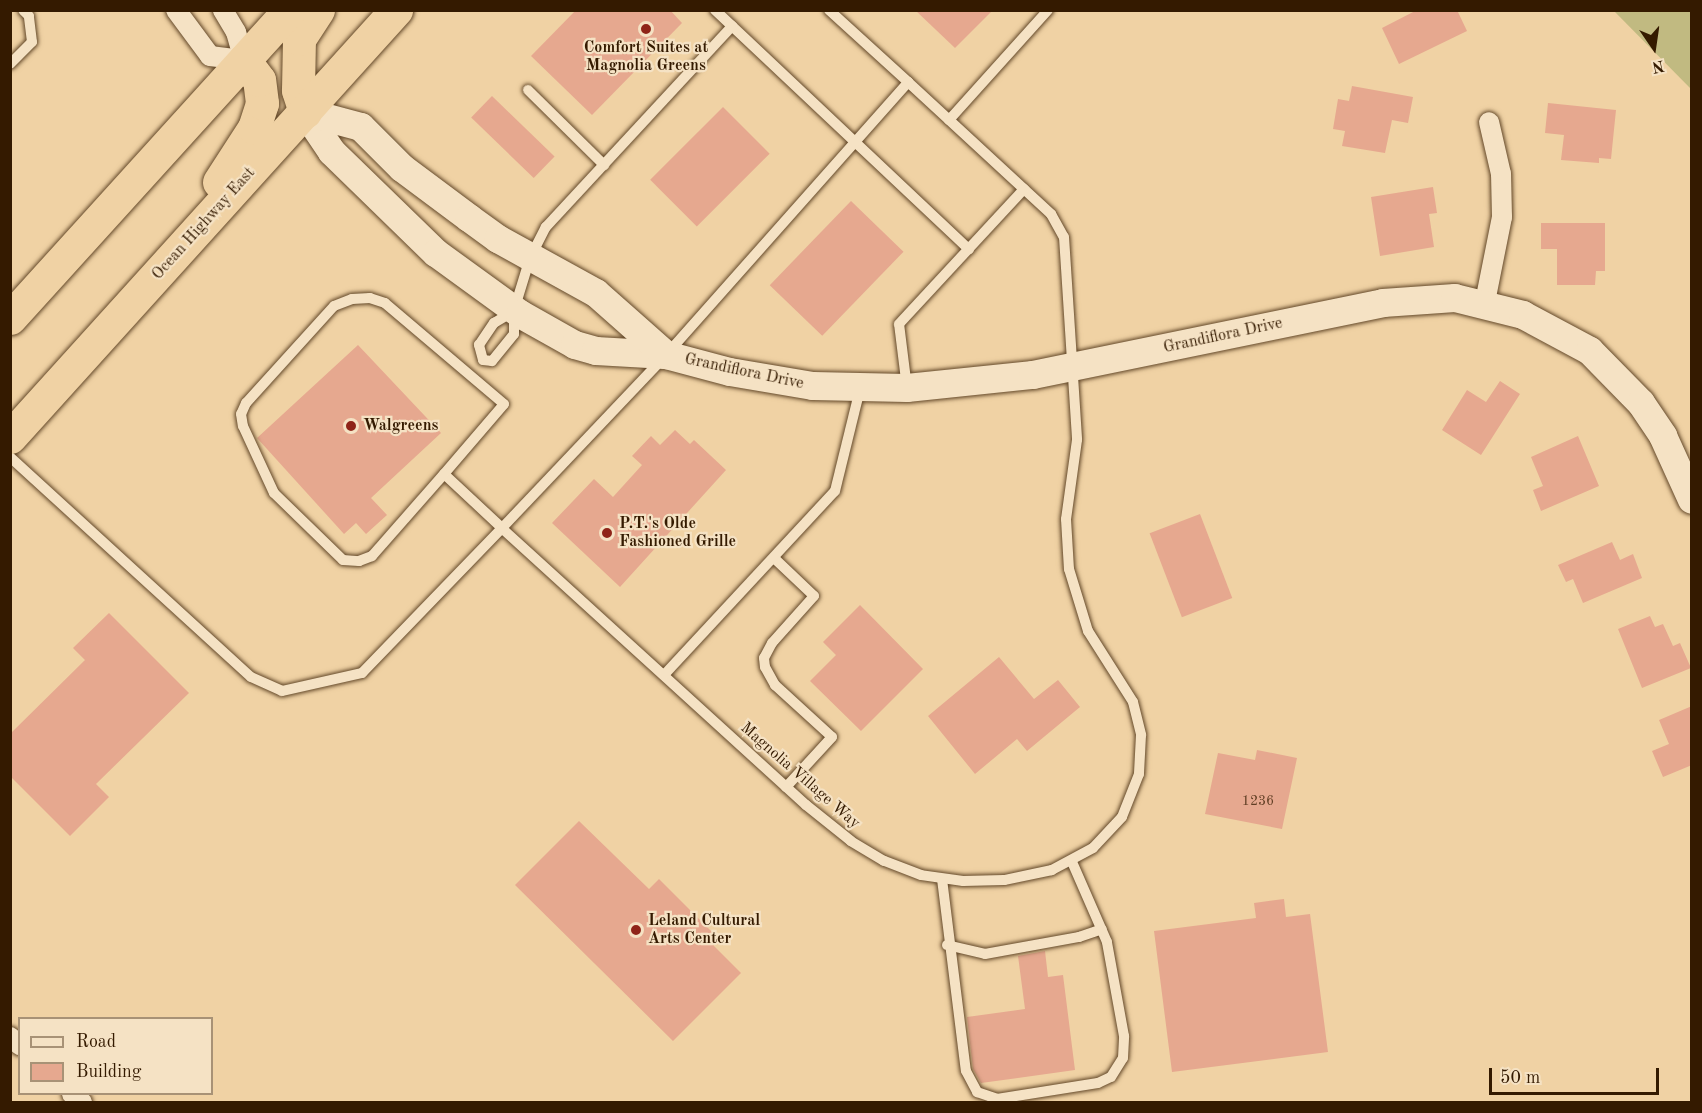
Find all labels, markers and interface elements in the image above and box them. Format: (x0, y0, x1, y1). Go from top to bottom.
north arrow (1624, 18, 1684, 78)
marker: Comfort Suites at Magnolia Greens (639, 22, 653, 36)
place label: Comfort Suites at Magnolia Greens (584, 38, 708, 76)
text: N (1650, 56, 1666, 75)
street label: Ocean Highway East (148, 164, 260, 284)
street label: Grandiflora Drive (1162, 314, 1284, 358)
street label: Grandiflora Drive (683, 350, 805, 394)
place label: Walgreens (363, 416, 438, 436)
marker: Walgreens (344, 419, 358, 433)
place label: P.T.'s Olde Fashioned Grille (619, 514, 736, 552)
marker: P.T.'s Olde Fashioned Grille (600, 526, 614, 540)
street label: Magnolia Village Way (736, 719, 864, 833)
house number: 1236 (1242, 793, 1274, 809)
place label: Leland Cultural Arts Center (648, 911, 760, 949)
marker: Leland Cultural Arts Center (629, 923, 643, 937)
legend (18, 1017, 213, 1095)
text: Road (76, 1033, 116, 1051)
scale bar (1492, 1056, 1662, 1094)
text: Building (76, 1063, 141, 1081)
text: 50 m (1500, 1069, 1540, 1087)

